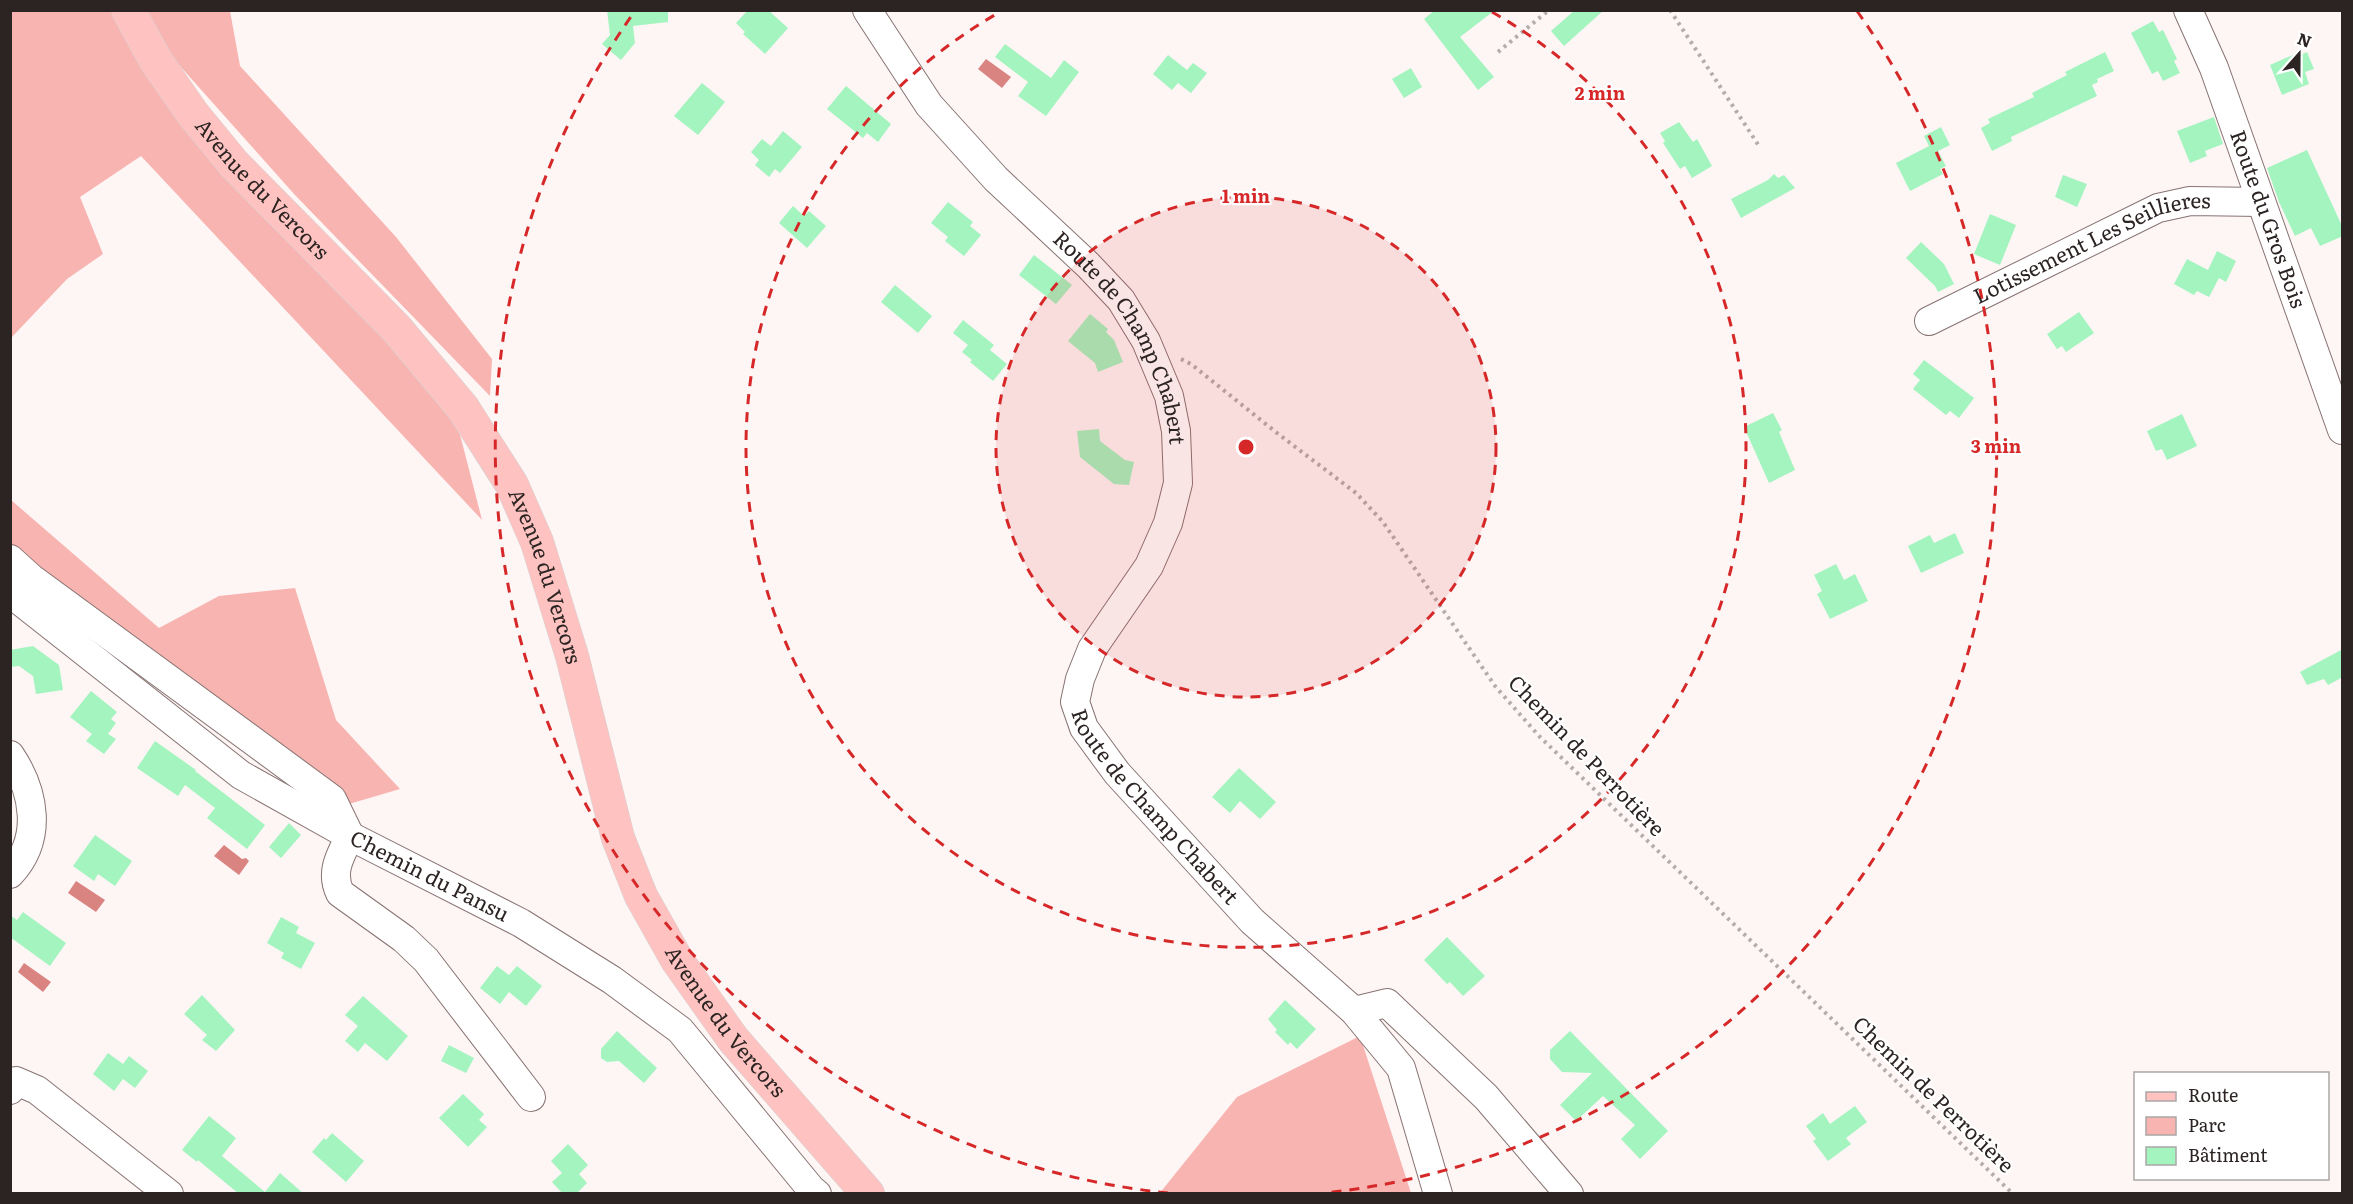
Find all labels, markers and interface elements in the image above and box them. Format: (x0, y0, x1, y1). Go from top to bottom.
north arrow (2269, 24, 2329, 84)
text: N (2294, 25, 2315, 53)
text: 2 min (1575, 79, 1626, 106)
street label: Avenue du Vercors (189, 111, 338, 265)
street label: Route du Gros Bois (2224, 125, 2316, 312)
text: 1 min (1222, 182, 1271, 209)
street label: Lotissement Les Seillieres (1967, 183, 2211, 310)
street label: Route de Champ Chabert (1047, 222, 1195, 446)
text: 3 min (1971, 432, 2022, 459)
centre of rings (1236, 437, 1256, 457)
street label: Avenue du Vercors (502, 483, 591, 667)
street label: Chemin de Perrotière (1502, 667, 1673, 842)
street label: Route de Champ Chabert (1065, 704, 1248, 910)
street label: Chemin du Pansu (346, 821, 515, 928)
street label: Avenue du Vercors (659, 939, 795, 1103)
street label: Chemin de Perrotière (1847, 1008, 2023, 1179)
legend (2134, 1072, 2329, 1180)
text: Route (2188, 1081, 2238, 1108)
text: Parc (2188, 1111, 2226, 1138)
text: Bâtiment (2188, 1141, 2268, 1168)

